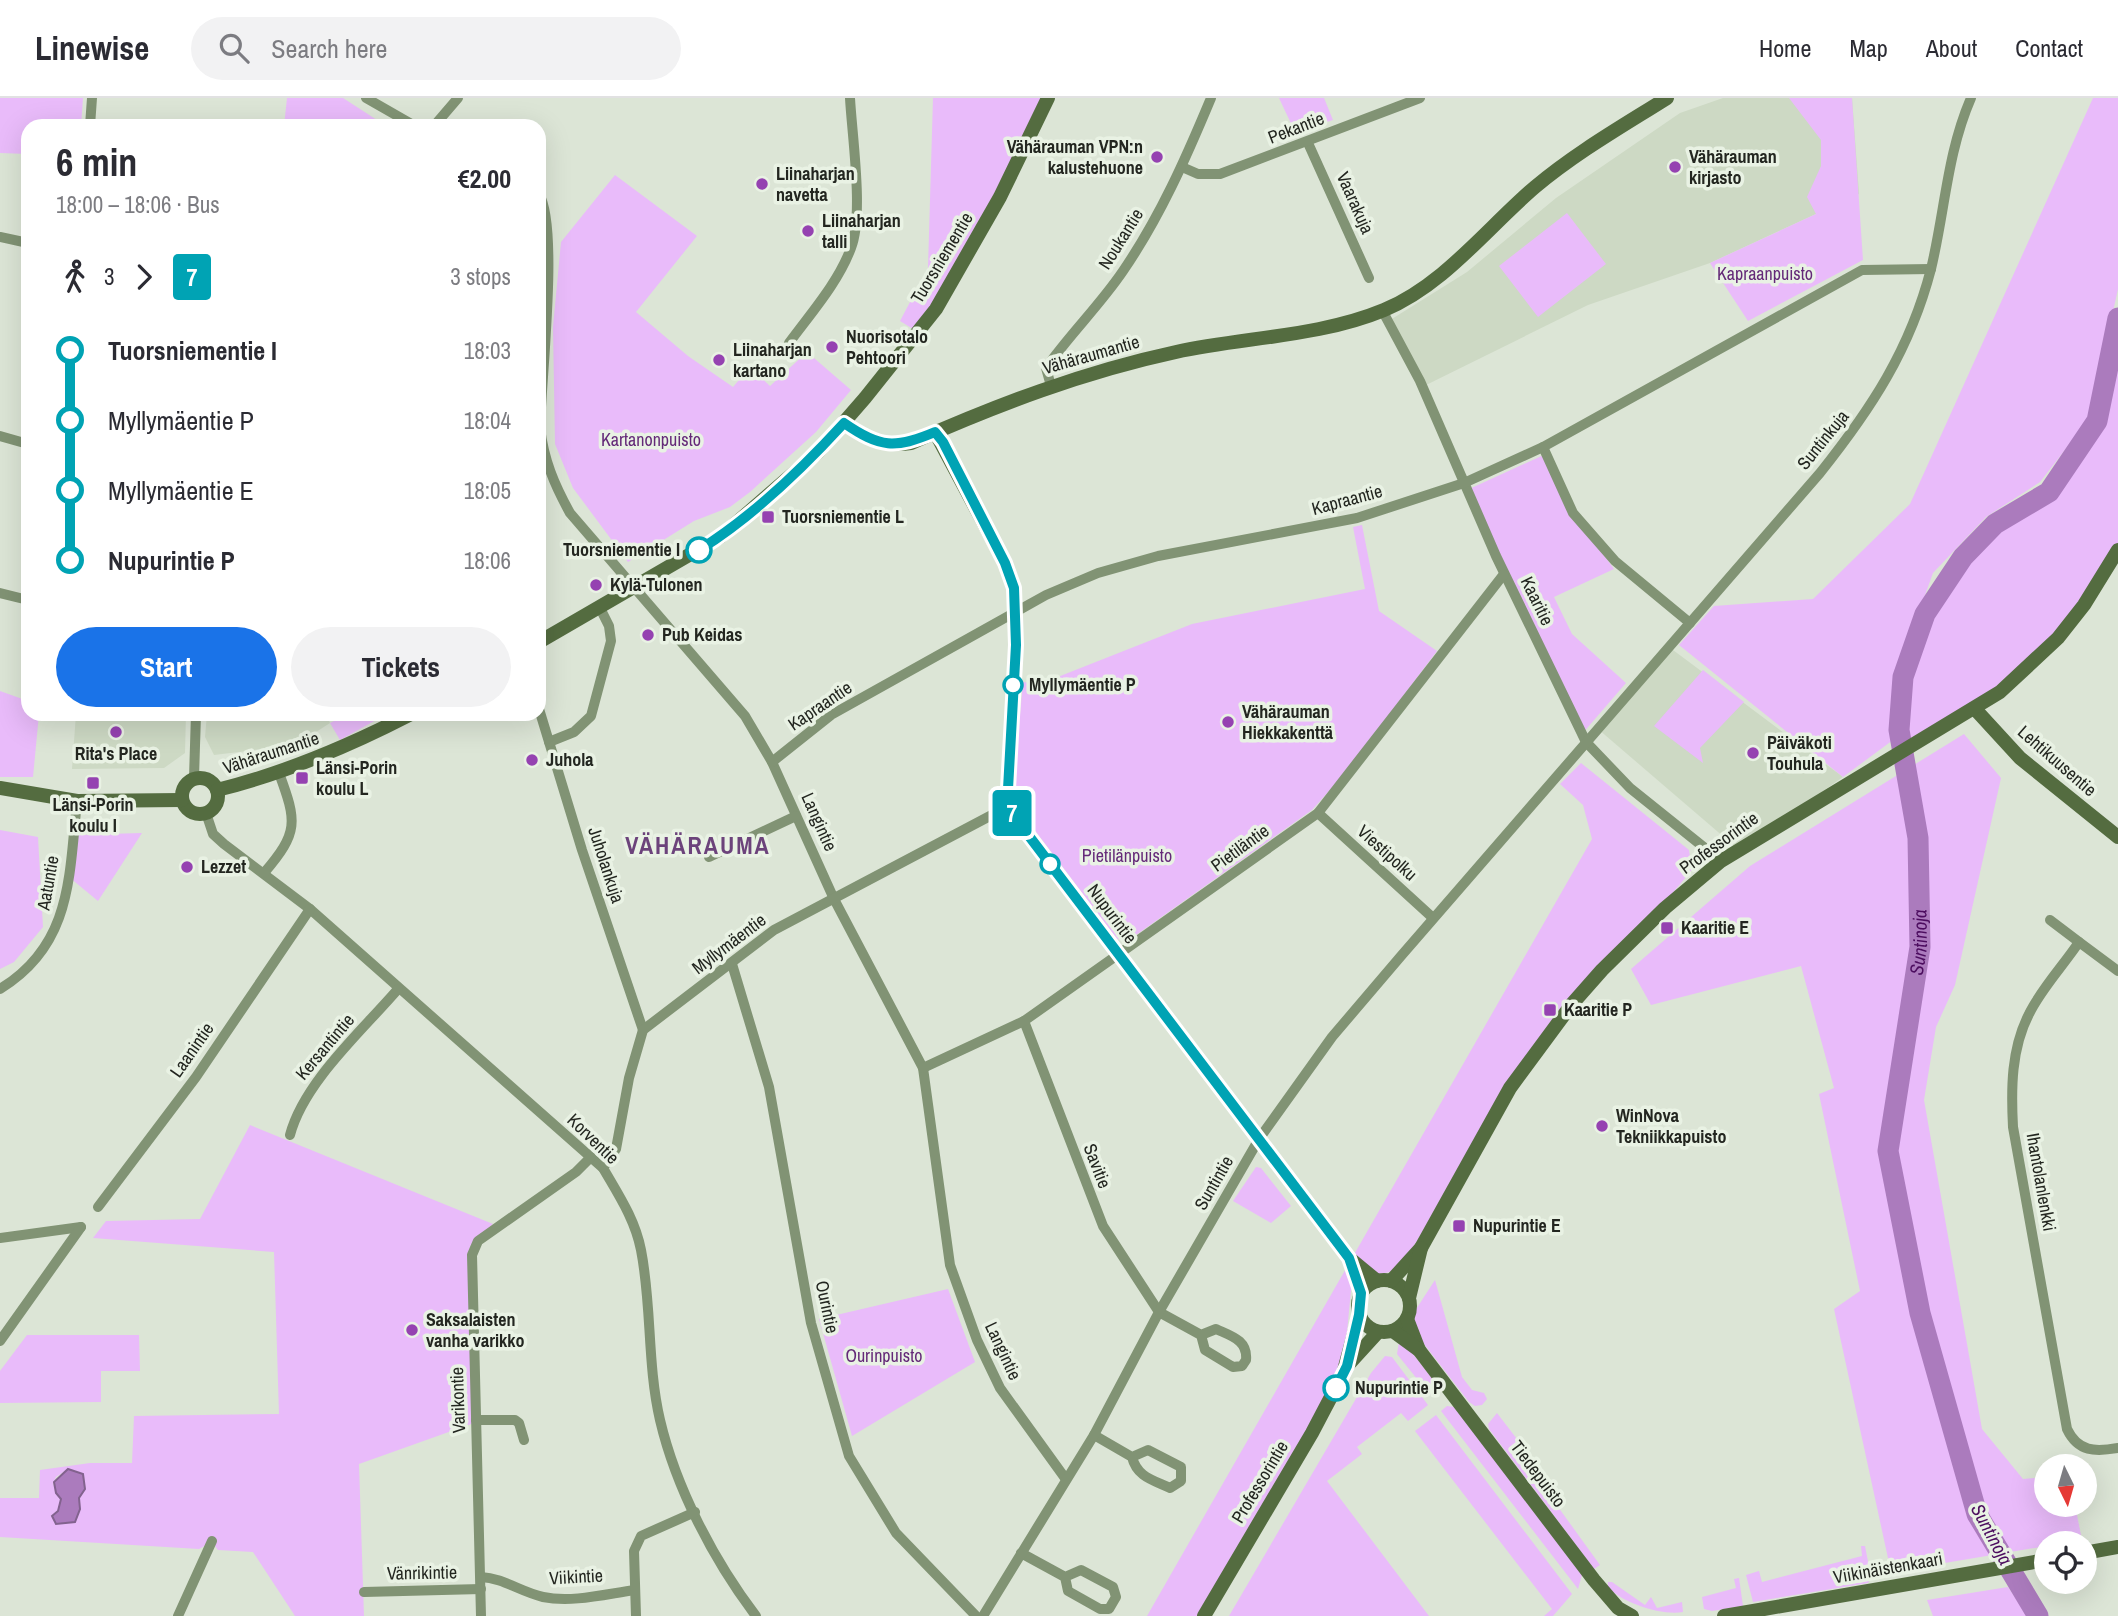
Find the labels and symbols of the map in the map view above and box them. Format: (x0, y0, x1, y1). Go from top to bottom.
street label: Pekantie (1264, 105, 1327, 150)
place label: Vähärauman VPN:n kalustehuone (1007, 134, 1143, 180)
place label: Vähärauman kirjasto (1689, 144, 1777, 190)
marker: Vähärauman VPN:n kalustehuone (1149, 149, 1165, 165)
marker: Vähärauman kirjasto (1667, 159, 1683, 175)
place label: Liinaharjan navetta (776, 161, 855, 207)
street label: Vaarakuja (1331, 168, 1380, 238)
marker: Liinaharjan navetta (754, 176, 770, 192)
street label: Noukantie (1092, 204, 1149, 274)
place label: Liinaharjan talli (822, 208, 901, 254)
street label: Tuorsniementie (905, 208, 979, 308)
marker: Liinaharjan talli (800, 223, 816, 239)
park label: Kapraanpuisto (1717, 261, 1813, 286)
place label: Nuorisotalo Pehtoori (846, 324, 928, 370)
street label: Vähäraumantie (1039, 329, 1142, 380)
place label: Liinaharjan kartano (733, 337, 812, 383)
marker: Nuorisotalo Pehtoori (824, 339, 840, 355)
marker: Liinaharjan kartano (711, 352, 727, 368)
street label: Suntinkuja (1791, 405, 1854, 475)
park label: Kartanonpuisto (601, 427, 701, 452)
street label: Kapraantie (1309, 478, 1385, 521)
place label: Tuorsniementie L (782, 504, 904, 529)
marker: Tuorsniementie L (760, 509, 776, 525)
place label: Tuorsniementie I (563, 537, 680, 562)
marker: Tuorsniementie I (686, 537, 712, 563)
place label: Kylä-Tulonen (610, 572, 702, 597)
street label: Kaaritie (1515, 572, 1560, 629)
marker: Kylä-Tulonen (588, 577, 604, 593)
place label: Pub Keidas (662, 622, 742, 647)
marker: Pub Keidas (640, 627, 656, 643)
place label: Myllymäentie P (1029, 672, 1136, 697)
street label: Kapraantie (783, 675, 857, 736)
marker: Myllymäentie P (1003, 675, 1023, 695)
place label: Vähärauman Hiekkakenttä (1242, 699, 1334, 745)
marker: Vähärauman Hiekkakenttä (1220, 714, 1236, 730)
street label: Lehtikuusentie (2013, 719, 2102, 802)
marker: Rita's Place (108, 724, 124, 740)
street label: Vähäraumantie (219, 725, 322, 780)
place label: Päiväkoti Touhula (1767, 730, 1832, 776)
place label: Rita's Place (75, 741, 157, 766)
marker: Päiväkoti Touhula (1745, 745, 1761, 761)
place label: Juhola (546, 747, 594, 772)
marker: Juhola (524, 752, 540, 768)
place label: Länsi-Porin koulu L (316, 755, 397, 801)
marker: Länsi-Porin koulu L (294, 770, 310, 786)
marker: Länsi-Porin koulu I (85, 775, 101, 791)
street label: Langintie (796, 789, 843, 855)
line badge: 7 (989, 790, 1035, 836)
place label: Länsi-Porin koulu I (52, 792, 134, 838)
street label: Professorintie (1674, 805, 1763, 880)
street label: Pietiläntie (1205, 818, 1274, 877)
street label: Viestipolku (1352, 819, 1423, 886)
street label: Juholankuja (582, 824, 631, 906)
district label: VÄHÄRAUMA (625, 829, 771, 861)
park label: Pietilänpuisto (1082, 843, 1172, 868)
street label: Aatuntie (30, 854, 65, 913)
place label: Lezzet (201, 854, 246, 879)
unlabelled marker (1040, 854, 1060, 874)
marker: Lezzet (179, 859, 195, 875)
street label: Nupurintie (1082, 879, 1143, 949)
street label: Myllymäentie (686, 907, 771, 980)
water label: Suntinoja (1903, 909, 1933, 977)
place label: Kaaritie E (1681, 915, 1749, 940)
marker: Kaaritie E (1659, 920, 1675, 936)
place label: Kaaritie P (1564, 997, 1632, 1022)
marker: Kaaritie P (1542, 1002, 1558, 1018)
street label: Kersantintie (289, 1008, 360, 1085)
street label: Laanintie (164, 1017, 219, 1082)
place label: WinNova Tekniikkapuisto (1616, 1103, 1726, 1149)
street label: Korventie (562, 1108, 625, 1170)
marker: WinNova Tekniikkapuisto (1594, 1118, 1610, 1134)
street label: Ihantolanlenkki (2021, 1131, 2062, 1233)
street label: Savitie (1078, 1140, 1117, 1192)
street label: Suntintie (1188, 1151, 1239, 1215)
place label: Nupurintie E (1473, 1213, 1561, 1238)
marker: Nupurintie E (1451, 1218, 1467, 1234)
street label: Ourintie (810, 1278, 845, 1336)
place label: Saksalaisten vanha varikko (426, 1307, 524, 1353)
street label: Langintie (979, 1318, 1028, 1384)
marker: Saksalaisten vanha varikko (404, 1322, 420, 1338)
park label: Ourinpuisto (845, 1343, 923, 1368)
street label: Varikontie (444, 1366, 471, 1434)
marker: Nupurintie P (1323, 1375, 1349, 1401)
place label: Nupurintie P (1355, 1375, 1443, 1400)
street label: Tiedepuisto (1505, 1435, 1572, 1512)
street label: Professorintie (1225, 1436, 1294, 1528)
north arrow (2034, 1454, 2096, 1517)
water label: Suntinoja (1965, 1499, 2019, 1569)
street label: Viikinäistenkaari (1831, 1546, 1945, 1589)
street label: Vänrikintie (387, 1559, 457, 1586)
street label: Viikintie (548, 1563, 604, 1590)

